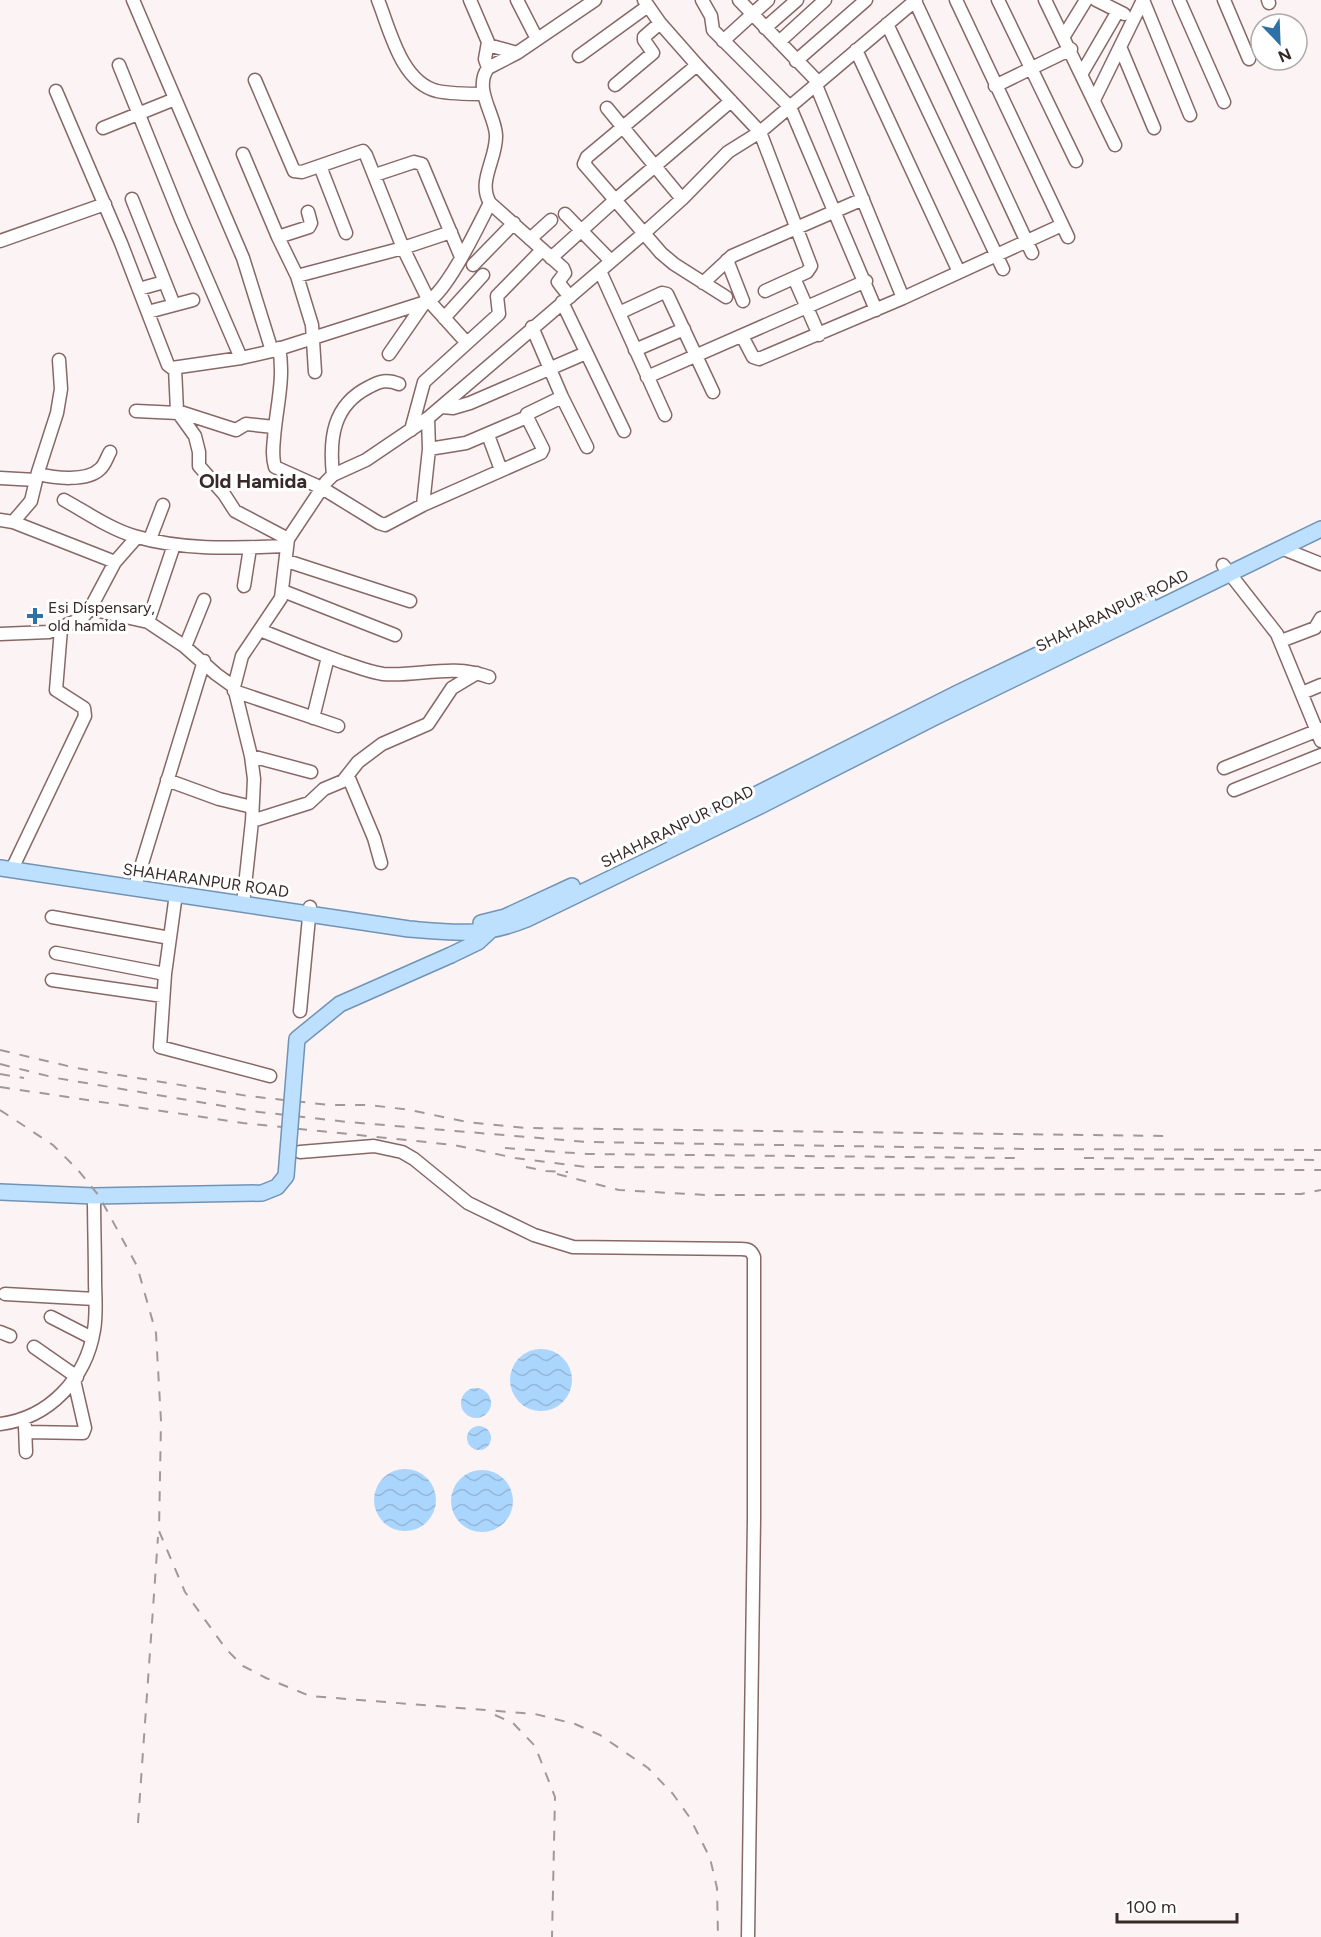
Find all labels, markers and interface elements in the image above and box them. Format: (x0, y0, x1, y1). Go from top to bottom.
north arrow (1249, 12, 1309, 72)
text: N (1275, 44, 1294, 67)
district label: Old Hamida (199, 469, 307, 493)
street label: SHAHARANPUR ROAD (1033, 565, 1192, 656)
place label: Esi Dispensary, old hamida (48, 598, 155, 635)
marker: Esi Dispensary, old hamida (26, 607, 44, 625)
street label: SHAHARANPUR ROAD (598, 781, 757, 872)
street label: SHAHARANPUR ROAD (122, 859, 290, 902)
scale bar (1117, 1886, 1237, 1924)
text: 100 m (1126, 1896, 1176, 1918)

